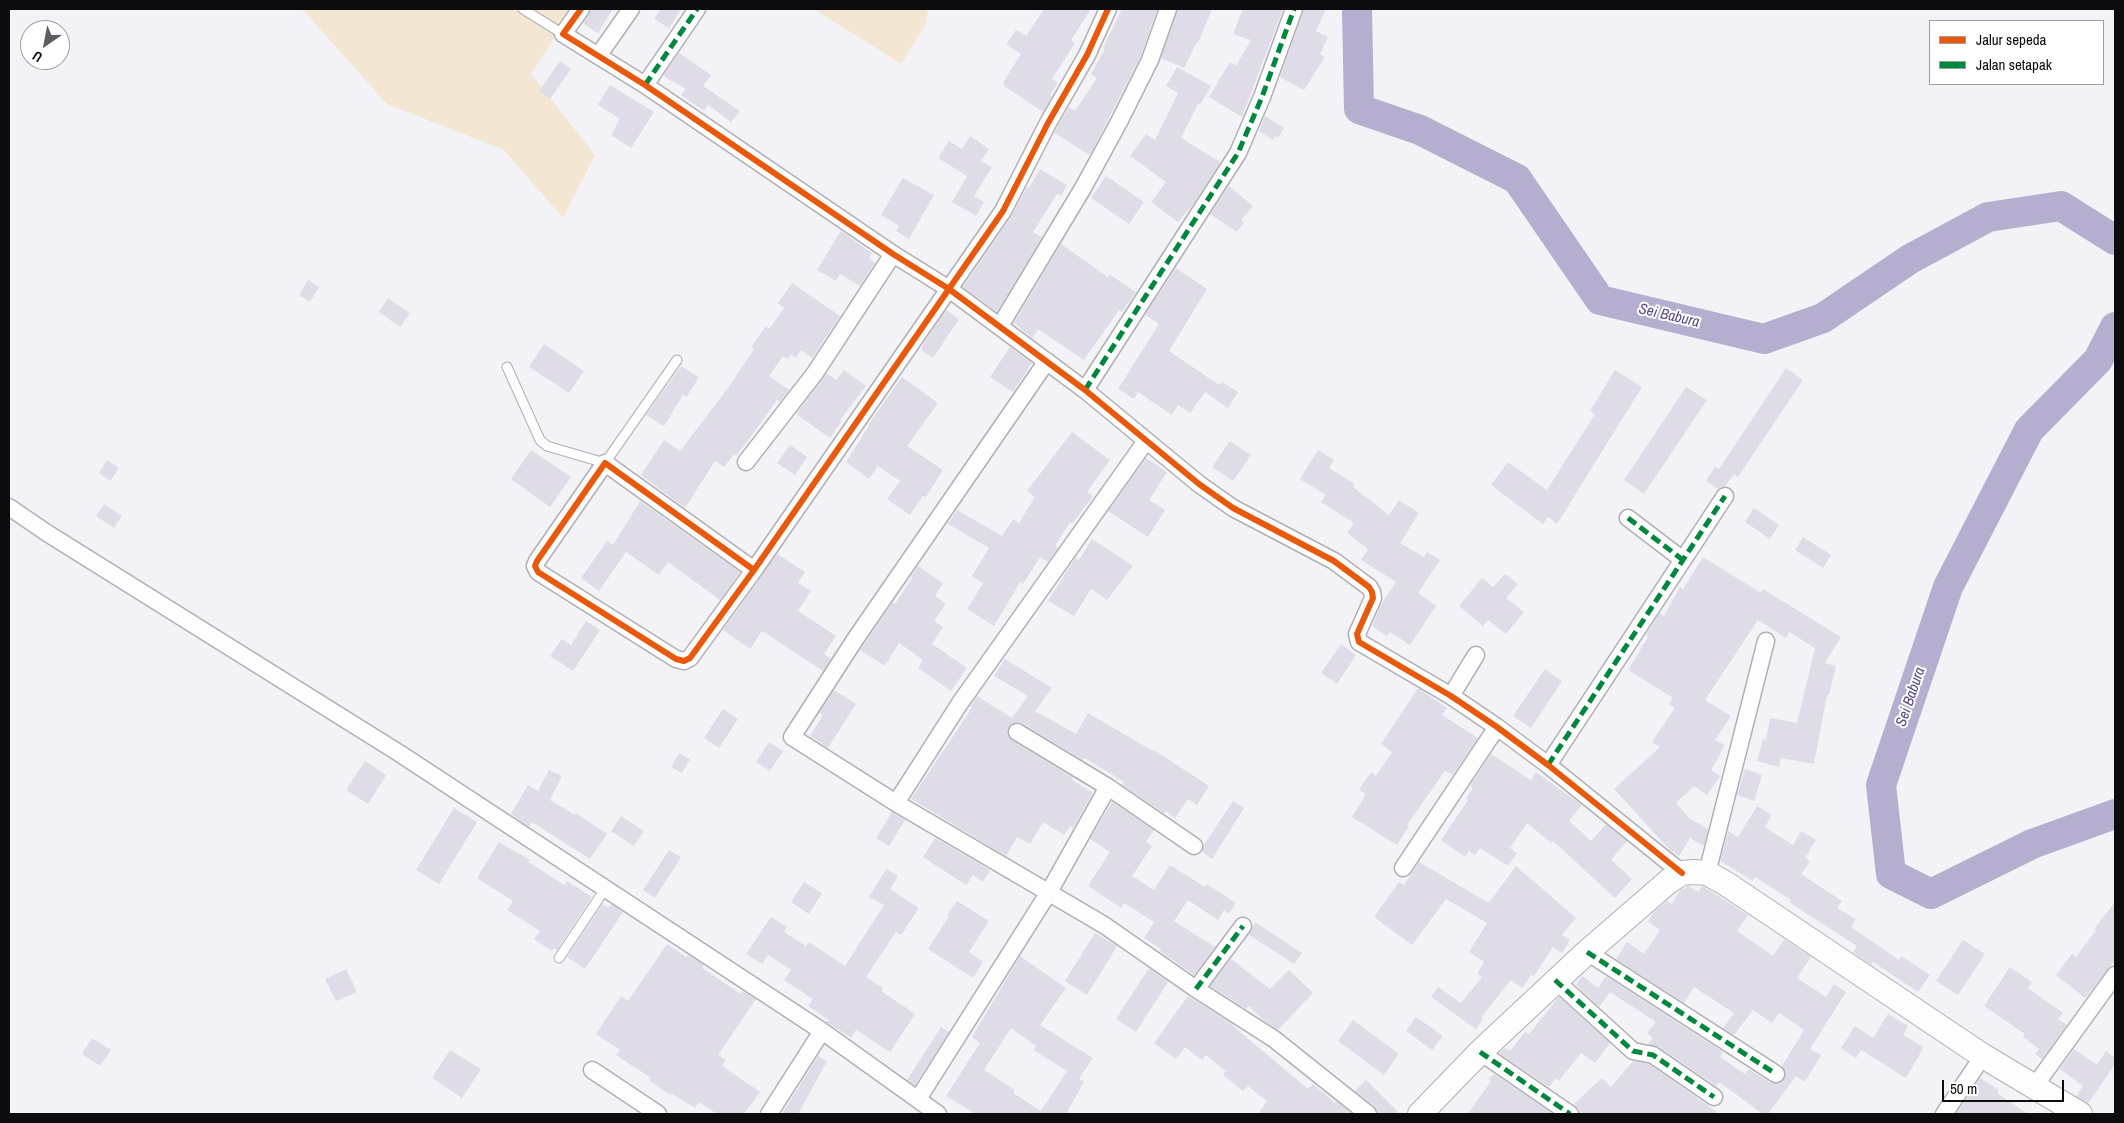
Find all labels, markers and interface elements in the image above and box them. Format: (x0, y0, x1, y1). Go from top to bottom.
north arrow (20, 20, 70, 70)
legend (1929, 20, 2104, 85)
text: Jalur sepeda (1976, 29, 2046, 50)
text: U (29, 47, 46, 67)
text: Jalan setapak (1976, 54, 2052, 75)
water label: Sei Babura (1637, 300, 1701, 332)
water label: Sei Babura (1892, 665, 1930, 729)
scale bar (1944, 1070, 2066, 1102)
text: 50 m (1950, 1078, 1977, 1099)

